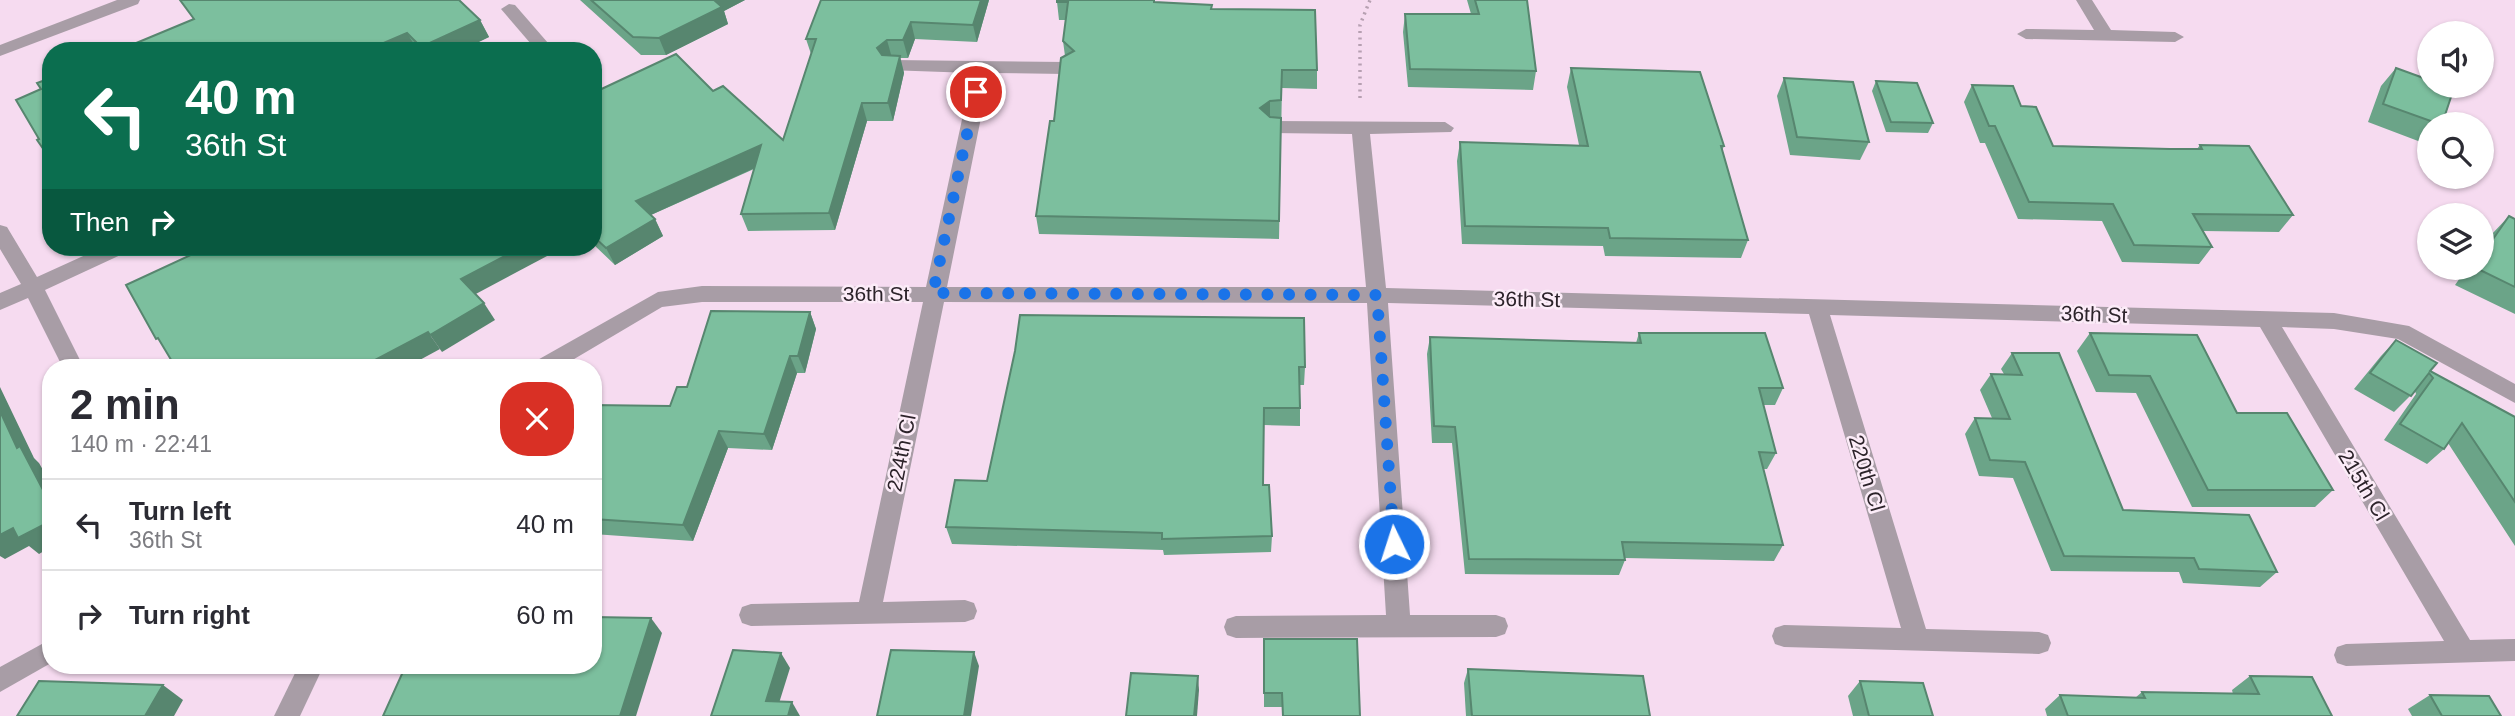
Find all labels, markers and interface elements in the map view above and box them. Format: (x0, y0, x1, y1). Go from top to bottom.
map controls (2417, 21, 2494, 280)
button: sound (2417, 21, 2494, 98)
pin (946, 62, 1006, 122)
icon: left (70, 70, 161, 161)
text: 40 m (185, 70, 297, 124)
icon: arrive (957, 73, 995, 111)
button: search (2417, 112, 2494, 189)
text: 36th St (185, 127, 286, 163)
icon: right (143, 203, 181, 241)
button: layers (2417, 203, 2494, 280)
text: Then (70, 207, 129, 237)
street label: 36th St (843, 282, 909, 305)
street label: 36th St (1494, 287, 1561, 311)
street label: 36th St (2060, 301, 2128, 327)
text: 2 min (70, 381, 180, 428)
button: close (500, 382, 574, 456)
street label: 224th Cl (882, 412, 920, 494)
text: 140 m · 22:41 (70, 431, 212, 457)
street label: 220th Cl (1845, 432, 1889, 514)
street label: 215th Cl (2334, 446, 2394, 524)
text: Turn left (129, 496, 231, 526)
icon: left (70, 506, 108, 544)
position arrow (1357, 507, 1431, 581)
text: 40 m (516, 509, 574, 539)
text: 36th St (129, 527, 202, 553)
icon: right (70, 597, 108, 635)
text: Turn right (129, 600, 250, 630)
text: 60 m (516, 600, 574, 630)

